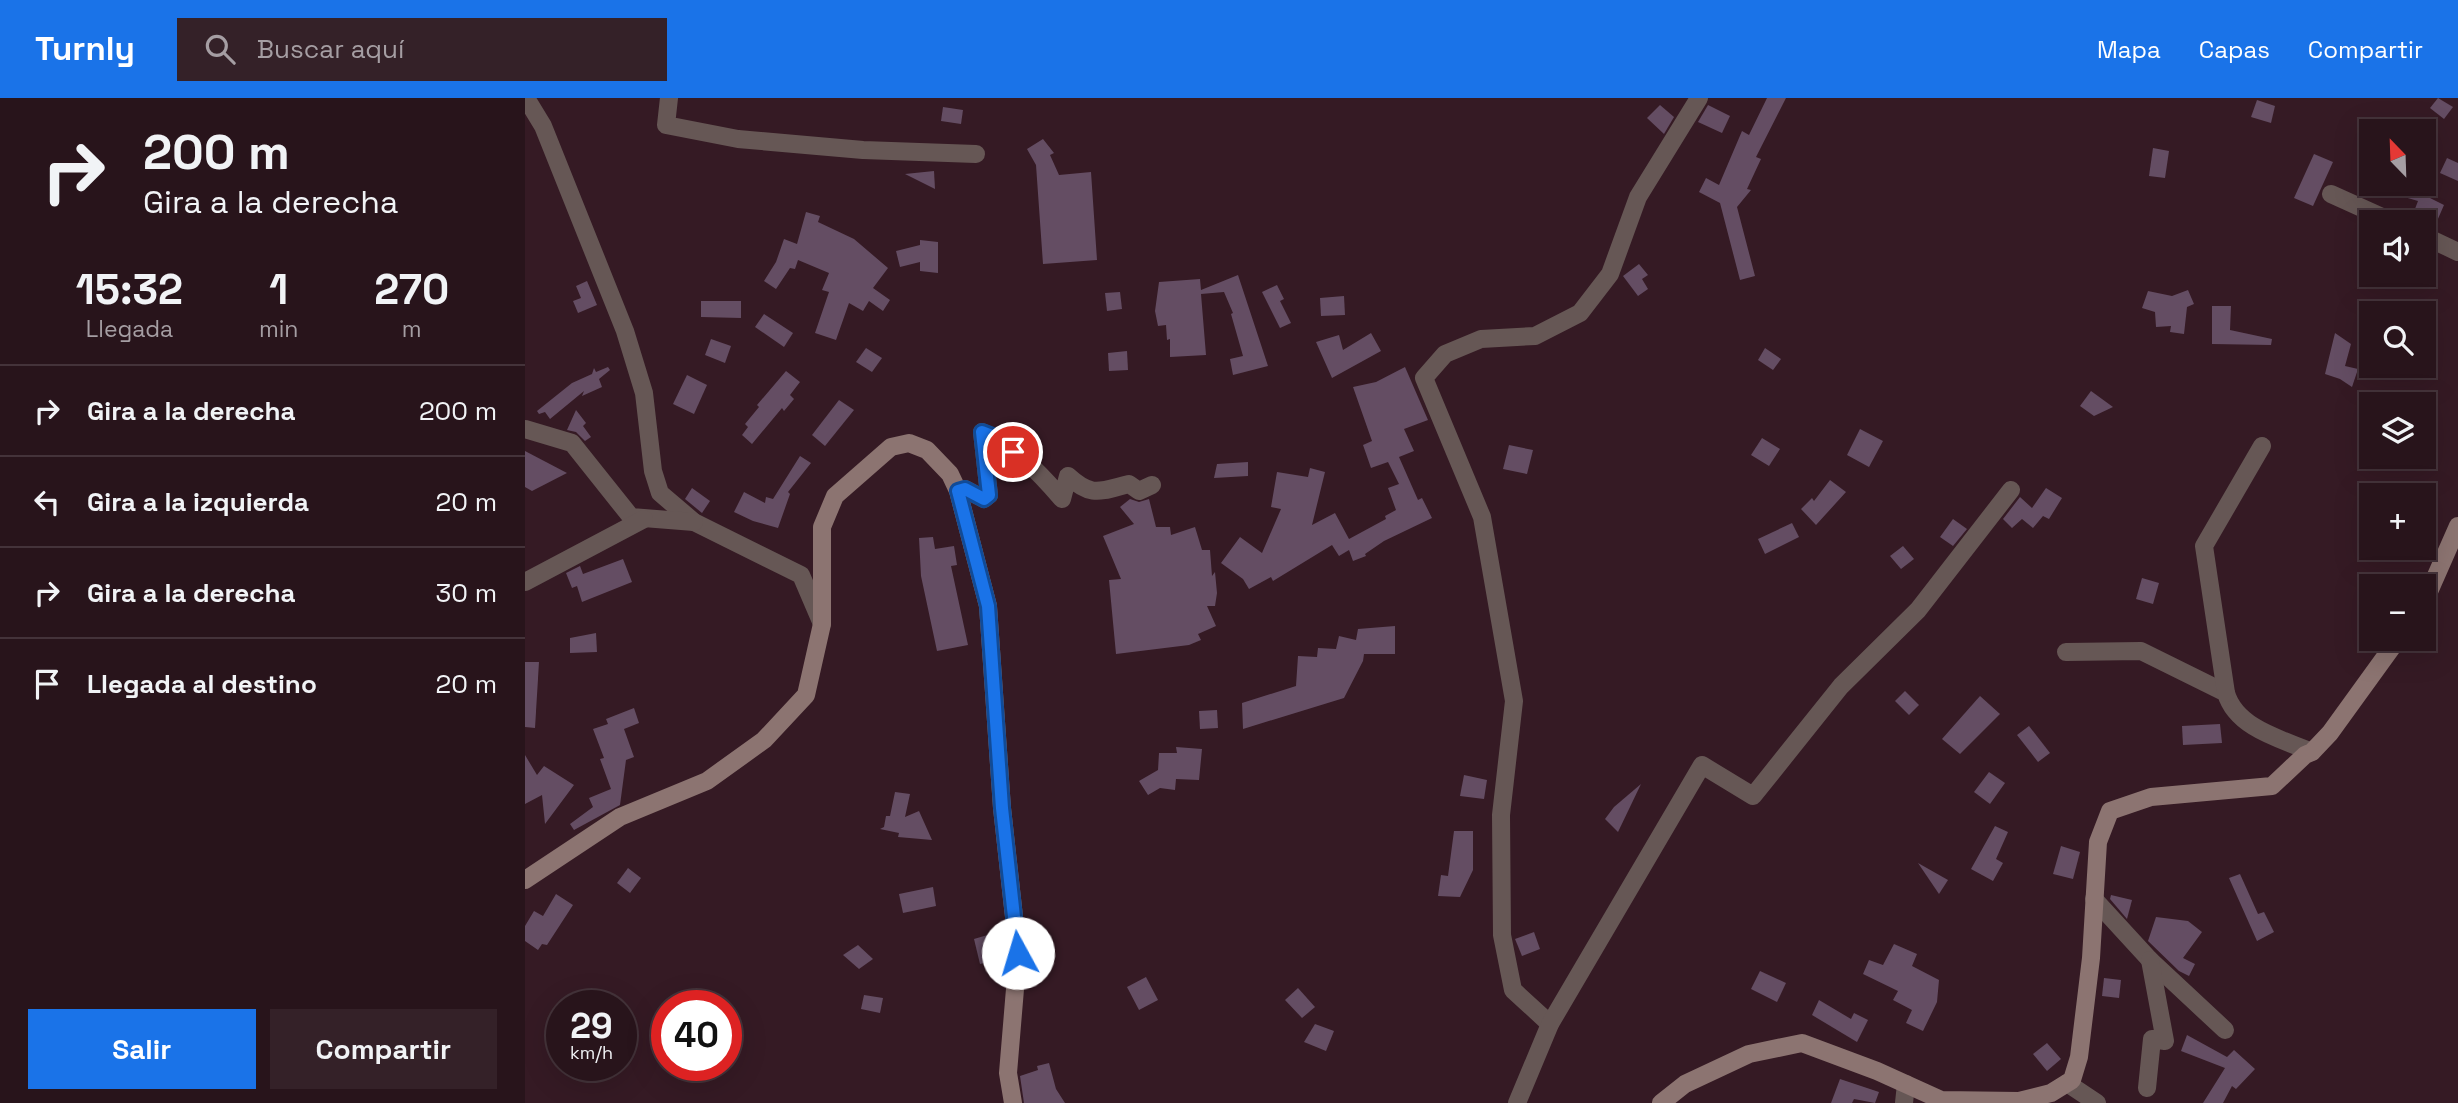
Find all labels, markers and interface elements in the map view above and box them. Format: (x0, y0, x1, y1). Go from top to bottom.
search box (177, 18, 667, 81)
text: Turnly (35, 28, 135, 70)
icon: search (201, 30, 239, 68)
text: Buscar aquí (257, 32, 404, 66)
text: Mapa (2097, 34, 2161, 65)
text: Capas (2199, 34, 2270, 65)
text: Compartir (2308, 34, 2423, 65)
north arrow (2359, 119, 2436, 196)
map controls (2359, 119, 2436, 651)
text: 200 m (143, 121, 290, 183)
icon: right (28, 126, 119, 217)
text: Gira a la derecha (143, 182, 398, 222)
button: sound (2359, 210, 2436, 287)
text: 15:32 (76, 263, 183, 316)
text: 1 (269, 263, 288, 316)
text: 270 (374, 263, 449, 316)
button: search (2359, 301, 2436, 378)
text: Llegada (86, 314, 173, 344)
text: min (259, 314, 298, 344)
text: m (402, 314, 422, 344)
icon: right (28, 392, 66, 430)
button: layers (2359, 392, 2436, 469)
text: Gira a la derecha (87, 394, 296, 428)
text: 200 m (419, 394, 497, 428)
pin (983, 422, 1043, 482)
icon: arrive (994, 433, 1032, 471)
icon: left (28, 483, 66, 521)
button: + (2359, 483, 2436, 560)
text: Gira a la izquierda (87, 485, 309, 519)
text: 20 m (436, 485, 497, 519)
icon: right (28, 574, 66, 612)
button: − (2359, 574, 2436, 651)
text: Gira a la derecha (87, 576, 296, 610)
text: 30 m (436, 576, 497, 610)
icon: arrive (28, 665, 66, 703)
text: Llegada al destino (87, 667, 317, 701)
text: 20 m (436, 667, 497, 701)
position arrow (981, 916, 1055, 990)
speed limit sign: 40 (651, 990, 742, 1081)
text: 29 (570, 1004, 613, 1048)
button: Salir (28, 1009, 256, 1089)
button: Compartir (270, 1009, 497, 1089)
text: km/h (570, 1041, 613, 1064)

